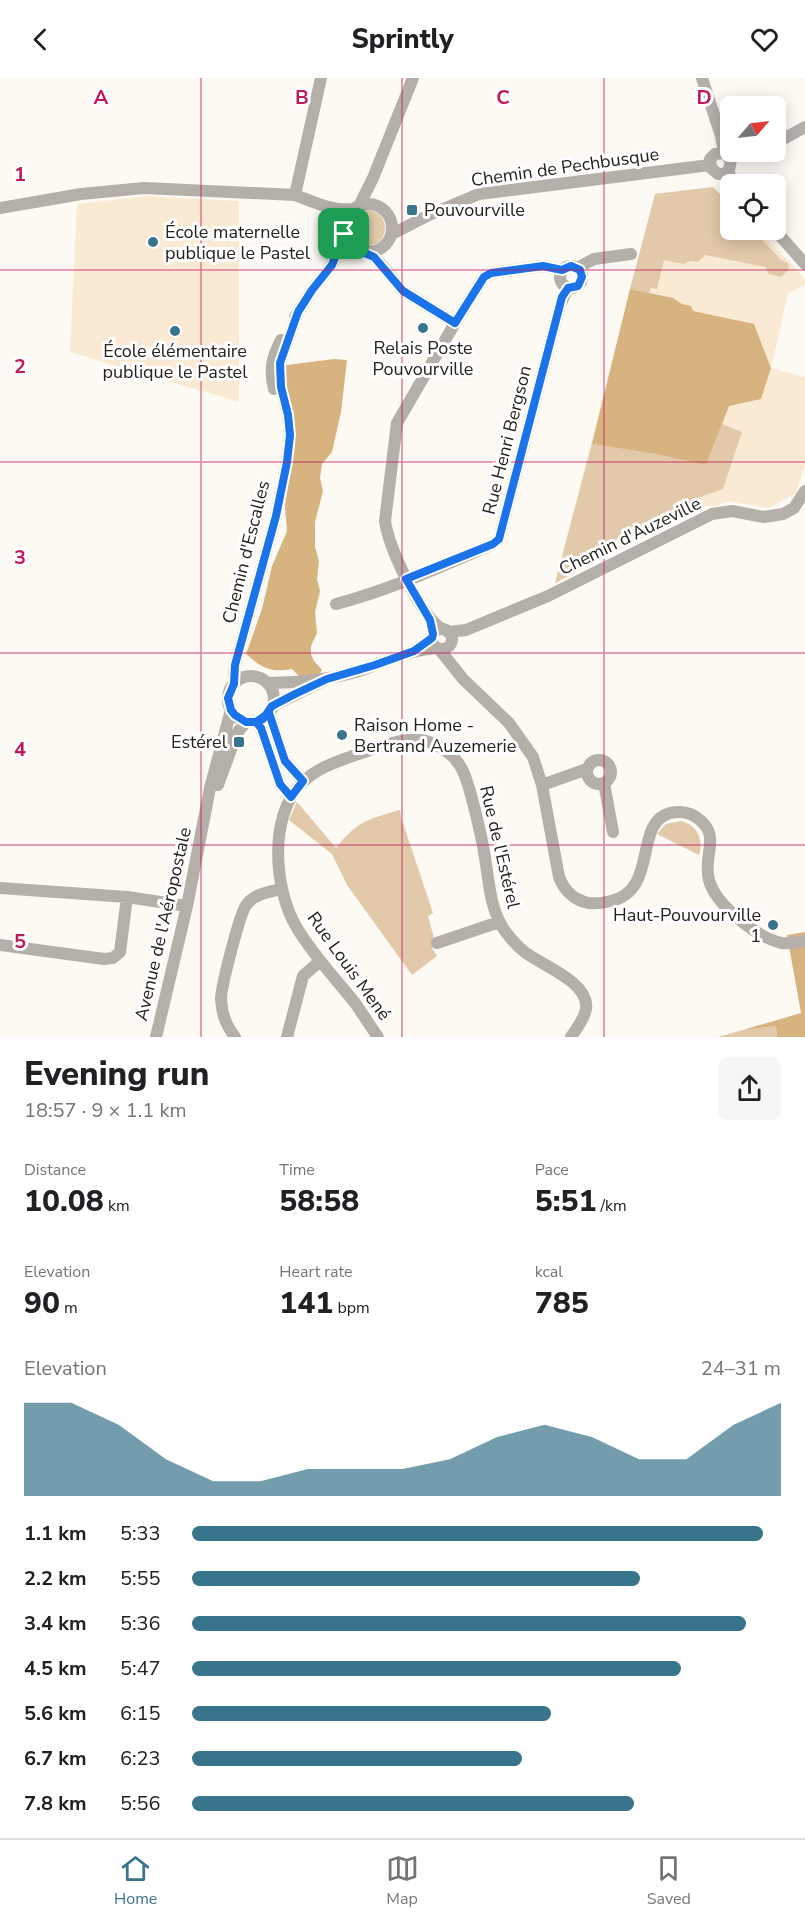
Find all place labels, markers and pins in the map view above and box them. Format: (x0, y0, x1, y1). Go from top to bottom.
place label: Pouvourville (424, 198, 525, 222)
marker: Pouvourville (405, 203, 419, 217)
pin (318, 208, 369, 259)
place label: École maternelle publique le Pastel (165, 220, 311, 265)
marker: École maternelle publique le Pastel (146, 235, 160, 249)
marker: Relais Poste Pouvourville (416, 321, 430, 335)
marker: École élémentaire publique le Pastel (168, 324, 182, 338)
place label: Relais Poste Pouvourville (373, 336, 473, 381)
place label: École élémentaire publique le Pastel (102, 339, 248, 384)
place label: Raison Home - Bertrand Auzemerie (354, 713, 516, 758)
marker: Raison Home - Bertrand Auzemerie (335, 728, 349, 742)
place label: Estérel (171, 730, 228, 754)
marker: Estérel (232, 735, 246, 749)
place label: Haut-Pouvourville 1 (613, 903, 761, 948)
marker: Haut-Pouvourville 1 (766, 918, 780, 932)

